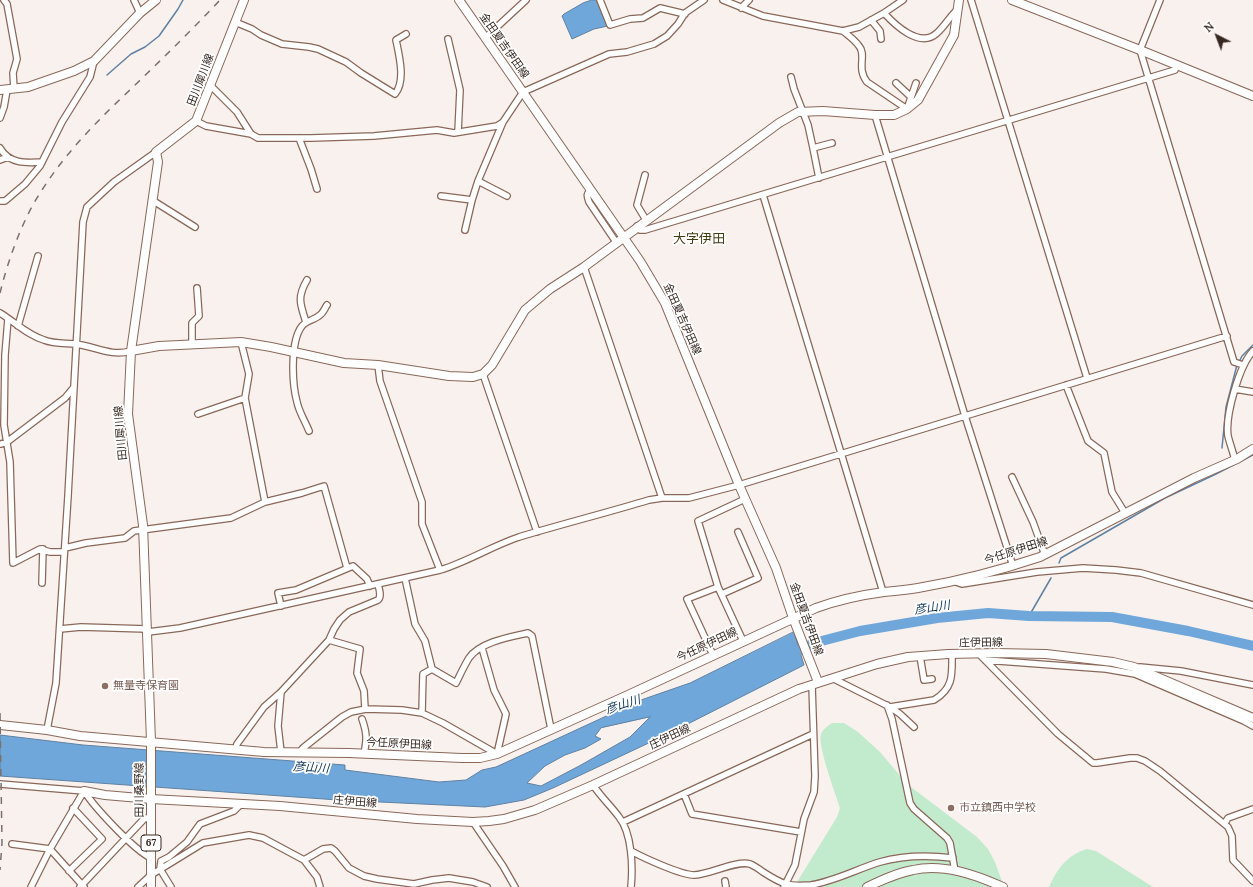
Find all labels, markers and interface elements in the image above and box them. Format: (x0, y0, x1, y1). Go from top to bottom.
street label: 金田夏吉伊田線 (477, 11, 531, 81)
north arrow (1197, 16, 1237, 56)
text: N (1201, 19, 1217, 35)
street label: 田川犀川線 (185, 52, 217, 108)
district label: 大字伊田 (673, 231, 725, 247)
street label: 金田夏吉伊田線 (660, 281, 704, 357)
street label: 田川犀川線 (112, 405, 130, 461)
street label: 今任原伊田線 (983, 535, 1049, 567)
street label: 金田夏吉伊田線 (787, 581, 825, 657)
water label: 彦山川 (913, 598, 951, 618)
street label: 今任原伊田線 (674, 625, 740, 665)
street label: 庄伊田線 (959, 636, 1003, 650)
place label: 無量寺保育園 (113, 679, 179, 693)
marker: 無量寺保育園 (100, 681, 110, 691)
water label: 彦山川 (604, 693, 642, 717)
street label: 庄伊田線 (647, 722, 693, 752)
street label: 今任原伊田線 (366, 736, 432, 752)
water label: 彦山川 (293, 760, 329, 776)
street label: 田川桑野線 (133, 763, 147, 817)
street label: 庄伊田線 (333, 794, 377, 810)
place label: 市立鎮西中学校 (959, 801, 1036, 815)
marker: 市立鎮西中学校 (946, 803, 956, 813)
road number: 67 (141, 835, 161, 851)

